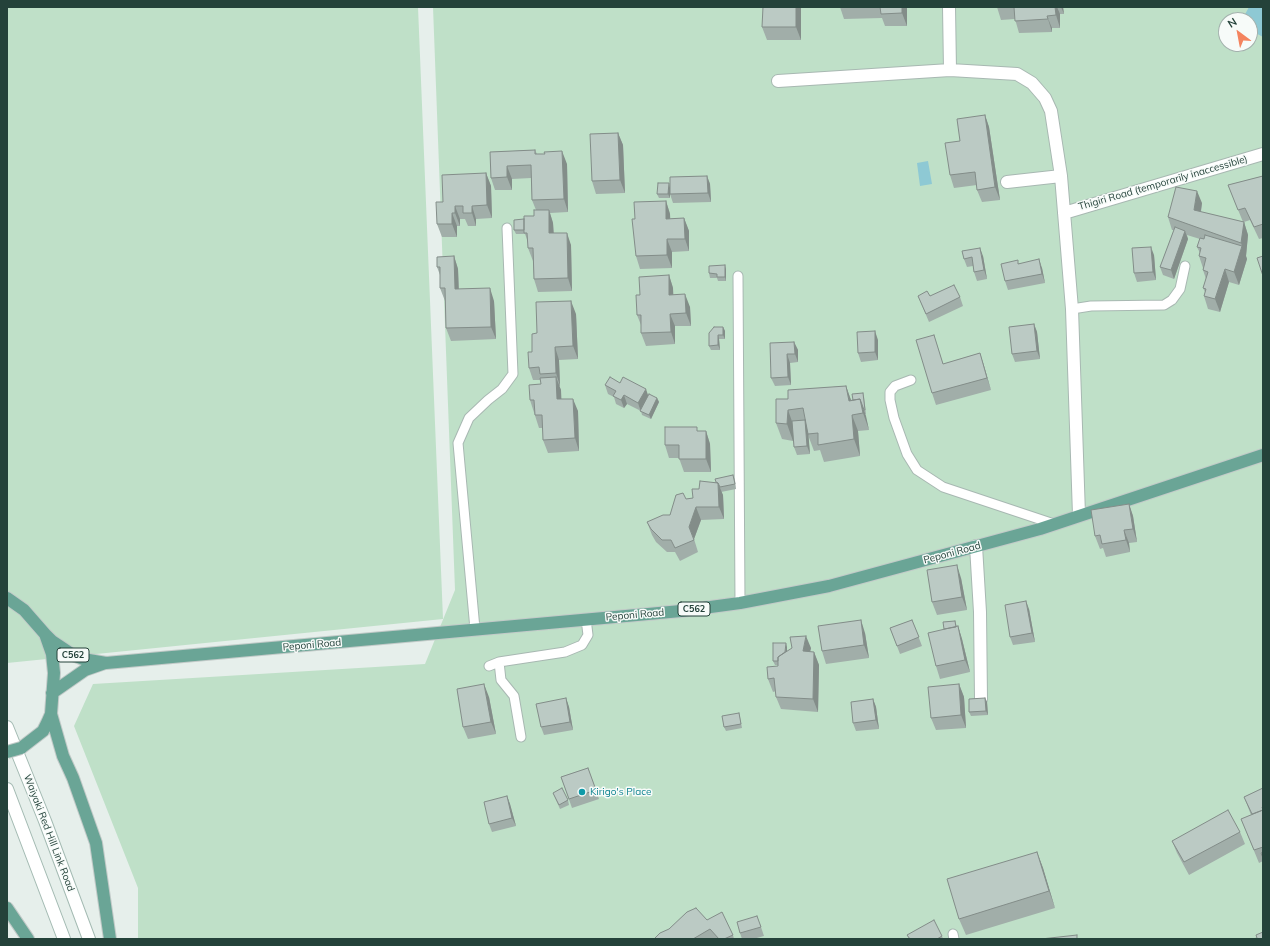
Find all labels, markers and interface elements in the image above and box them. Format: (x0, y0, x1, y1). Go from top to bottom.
north arrow (1218, 12, 1258, 52)
text: N (1225, 15, 1239, 31)
street label: Thigiri Road (temporarily inaccessible) (1077, 153, 1249, 213)
street label: Peponi Road (922, 540, 982, 566)
road number: C562 (678, 602, 710, 616)
street label: Peponi Road (605, 606, 665, 624)
street label: Peponi Road (282, 636, 342, 654)
road number: C562 (57, 648, 89, 662)
street label: Waiyaki Red Hill Link Road (21, 773, 77, 893)
place label: Kirigo's Place (590, 786, 651, 798)
marker: Kirigo's Place (577, 787, 587, 797)

